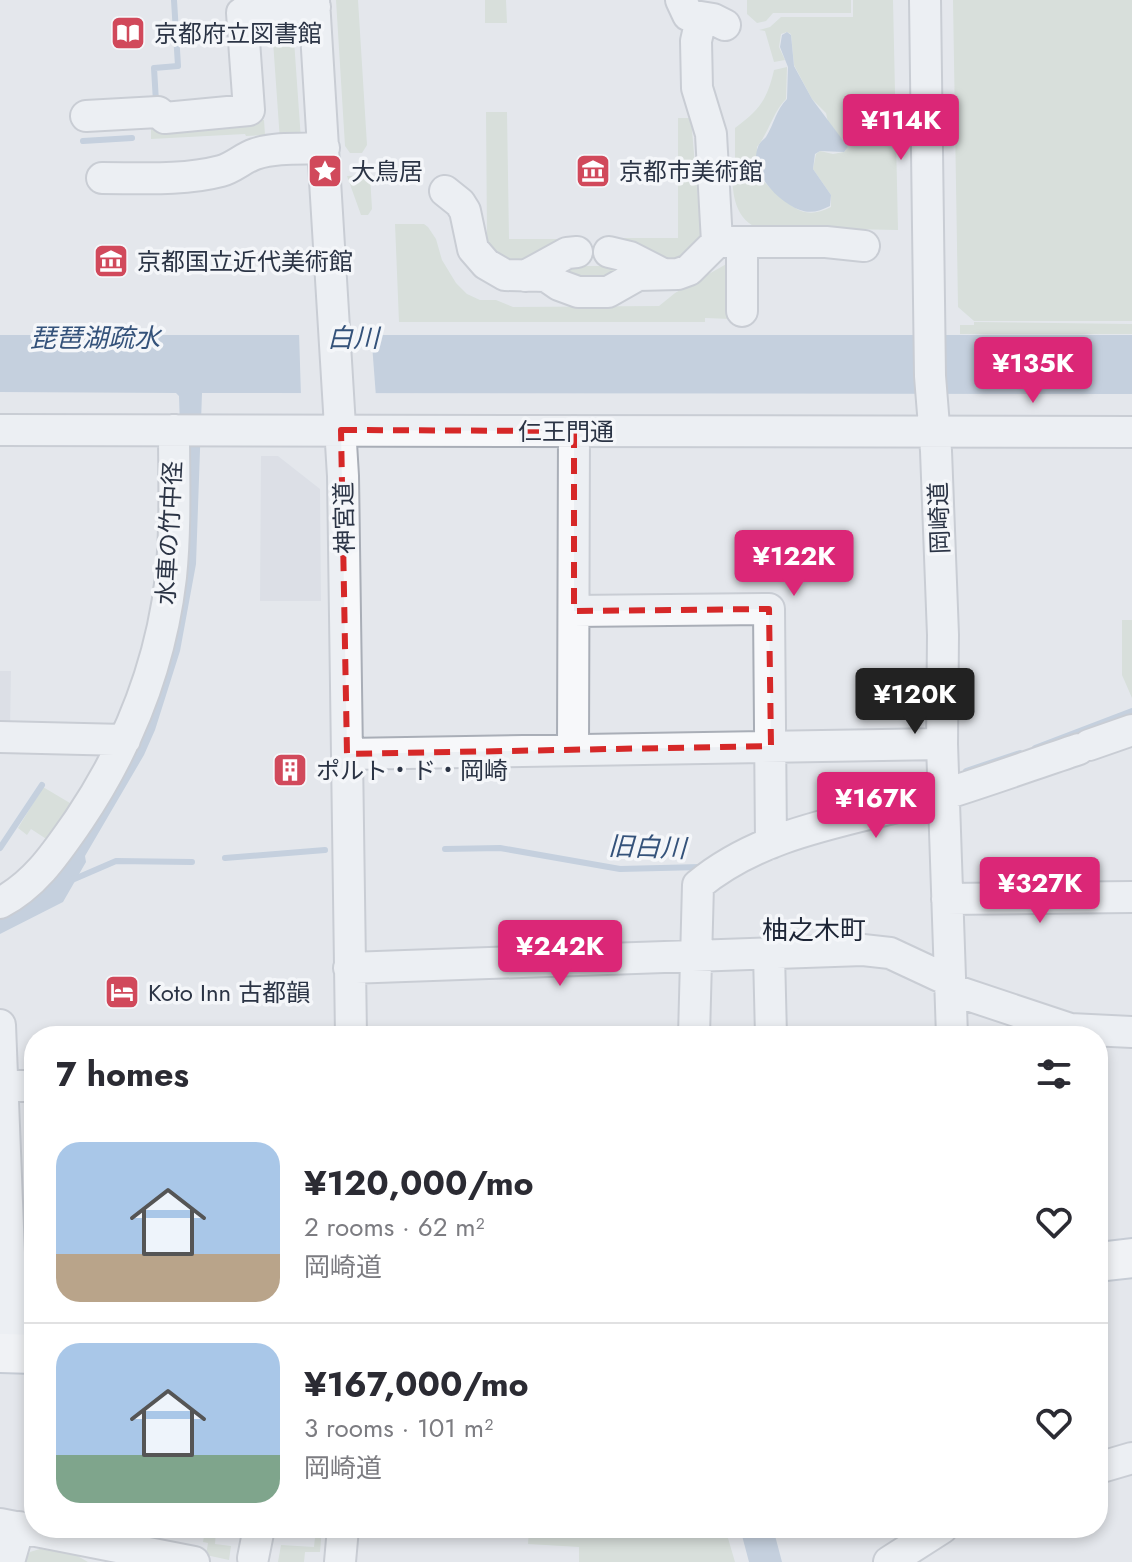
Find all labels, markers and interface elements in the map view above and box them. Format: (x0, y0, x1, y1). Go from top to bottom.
library icon: 京都府立図書館 (109, 14, 147, 52)
place label: 京都府立図書館 (154, 16, 322, 51)
pin: ¥114K (845, 94, 957, 162)
text: ¥114K (861, 101, 941, 139)
place icon: 大鳥居 (306, 152, 344, 190)
museum icon: 京都市美術館 (574, 152, 612, 190)
place label: 大鳥居 (351, 154, 423, 189)
place label: 京都市美術館 (619, 154, 763, 189)
museum icon: 京都国立近代美術館 (92, 242, 130, 280)
place label: 京都国立近代美術館 (137, 244, 353, 279)
water label: 琵琶湖疏水 (30, 319, 163, 357)
water label: 白川 (327, 319, 382, 357)
pin: ¥135K (977, 337, 1089, 405)
text: ¥135K (992, 344, 1074, 382)
street label: 仁王門通 (518, 414, 614, 449)
street label: 水車の竹中径 (148, 460, 190, 606)
street label: 岡崎道 (920, 481, 958, 555)
street label: 神宮道 (326, 482, 362, 554)
pin: ¥122K (738, 530, 850, 598)
text: ¥122K (753, 537, 835, 575)
pin: ¥120K (859, 668, 971, 736)
text: ¥120K (873, 675, 957, 713)
building icon: ポルト・ド・岡崎 (271, 751, 309, 789)
place label: ポルト・ド・岡崎 (316, 753, 508, 788)
pin: ¥167K (820, 772, 932, 840)
text: ¥167K (835, 779, 917, 817)
water label: 旧白川 (607, 827, 690, 867)
pin: ¥327K (984, 857, 1096, 925)
text: ¥327K (998, 864, 1082, 902)
district label: 柚之木町 (762, 911, 866, 949)
pin: ¥242K (504, 920, 616, 988)
text: ¥242K (516, 927, 604, 965)
hotel icon: Koto Inn 古都韻 (103, 973, 141, 1011)
place label: Koto Inn 古都韻 (148, 975, 310, 1010)
text: 7 homes (56, 1050, 189, 1099)
icon: filters (1032, 1052, 1076, 1096)
text: ¥120,000/mo (304, 1159, 534, 1208)
icon: home (120, 1174, 216, 1270)
icon: heart (1032, 1200, 1076, 1244)
text: 2 rooms · 62 m² (304, 1208, 485, 1246)
text: 岡崎道 (304, 1248, 382, 1286)
text: ¥167,000/mo (304, 1360, 529, 1409)
icon: home (120, 1375, 216, 1471)
icon: heart (1032, 1401, 1076, 1445)
text: 3 rooms · 101 m² (304, 1409, 493, 1447)
text: 岡崎道 (304, 1449, 382, 1487)

